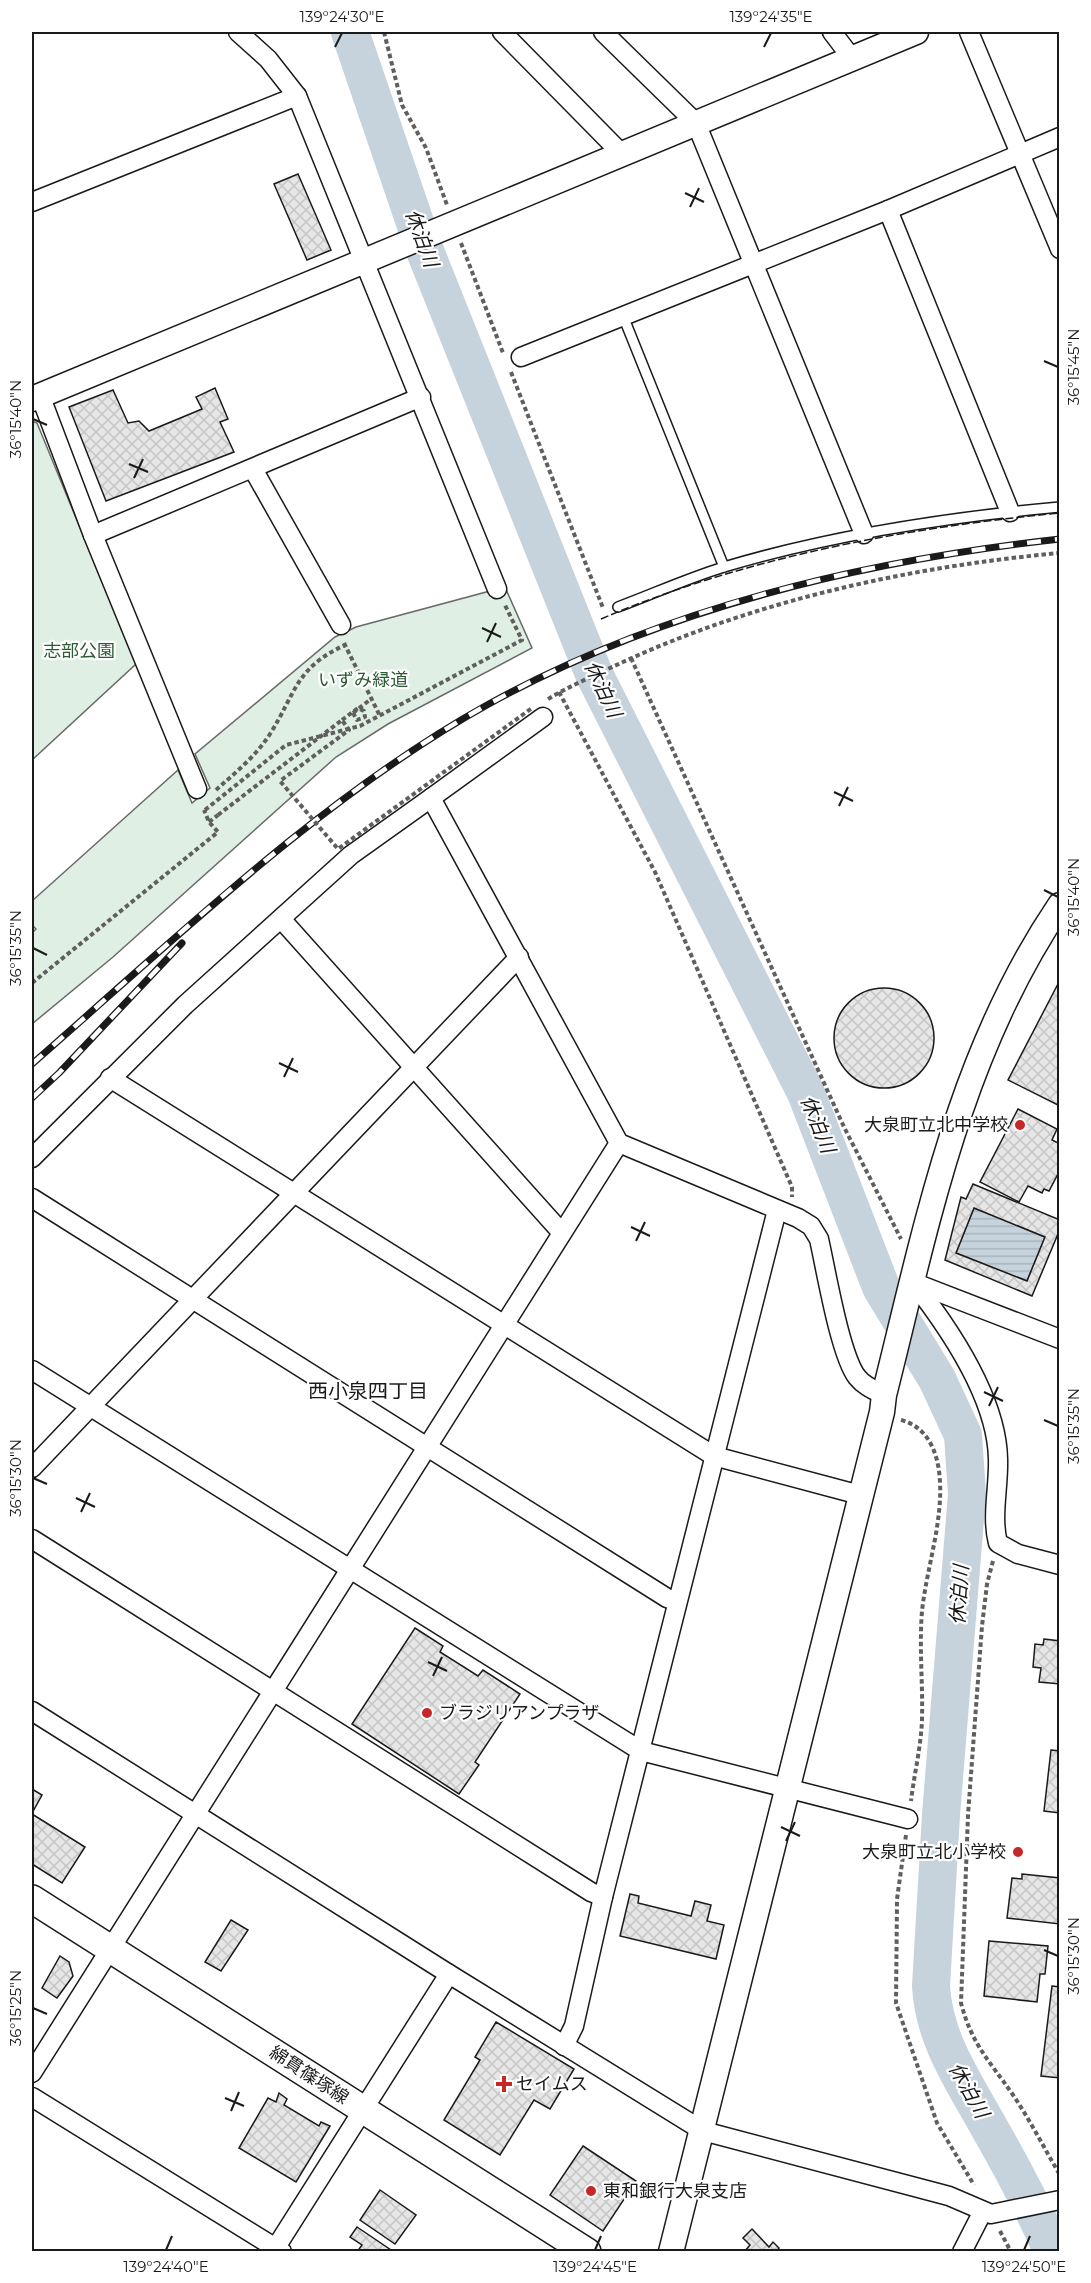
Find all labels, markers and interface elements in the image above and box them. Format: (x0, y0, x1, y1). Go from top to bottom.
text: 139°24'30"E (300, 7, 384, 26)
text: 139°24'35"E (729, 7, 813, 26)
water label: 休泊川 (400, 206, 444, 272)
text: 36°15'45"N (1064, 329, 1083, 405)
text: 36°15'40"N (6, 380, 25, 458)
park label: 志部公園 (43, 640, 115, 662)
water label: 休泊川 (579, 657, 627, 723)
park label: いずみ緑道 (318, 669, 408, 691)
text: 36°15'40"N (1064, 858, 1083, 936)
text: 36°15'35"N (6, 910, 25, 986)
water label: 休泊川 (796, 1092, 841, 1158)
place label: 大泉町立北中学校 (864, 1114, 1008, 1136)
marker: 大泉町立北中学校 (1013, 1118, 1027, 1132)
district label: 西小泉四丁目 (308, 1379, 428, 1403)
text: 36°15'35"N (1064, 1388, 1083, 1464)
text: 36°15'30"N (6, 1439, 25, 1517)
water label: 休泊川 (945, 1562, 973, 1626)
place label: ブラジリアンプラザ (439, 1702, 599, 1724)
marker: ブラジリアンプラザ (420, 1706, 434, 1720)
place label: 大泉町立北小学校 (862, 1841, 1006, 1863)
marker: 大泉町立北小学校 (1011, 1845, 1025, 1859)
text: 36°15'30"N (1064, 1917, 1083, 1995)
text: 36°15'25"N (6, 1970, 25, 2046)
street label: 綿貫篠塚線 (265, 2041, 353, 2109)
water label: 休泊川 (944, 2058, 995, 2124)
place label: セイムス (516, 2073, 588, 2095)
marker: セイムス (497, 2077, 511, 2091)
place label: 東和銀行大泉支店 (603, 2180, 747, 2202)
marker: 東和銀行大泉支店 (584, 2184, 598, 2198)
text: 139°24'40"E (123, 2257, 209, 2276)
text: 139°24'45"E (553, 2257, 637, 2276)
text: 139°24'50"E (982, 2257, 1066, 2276)

